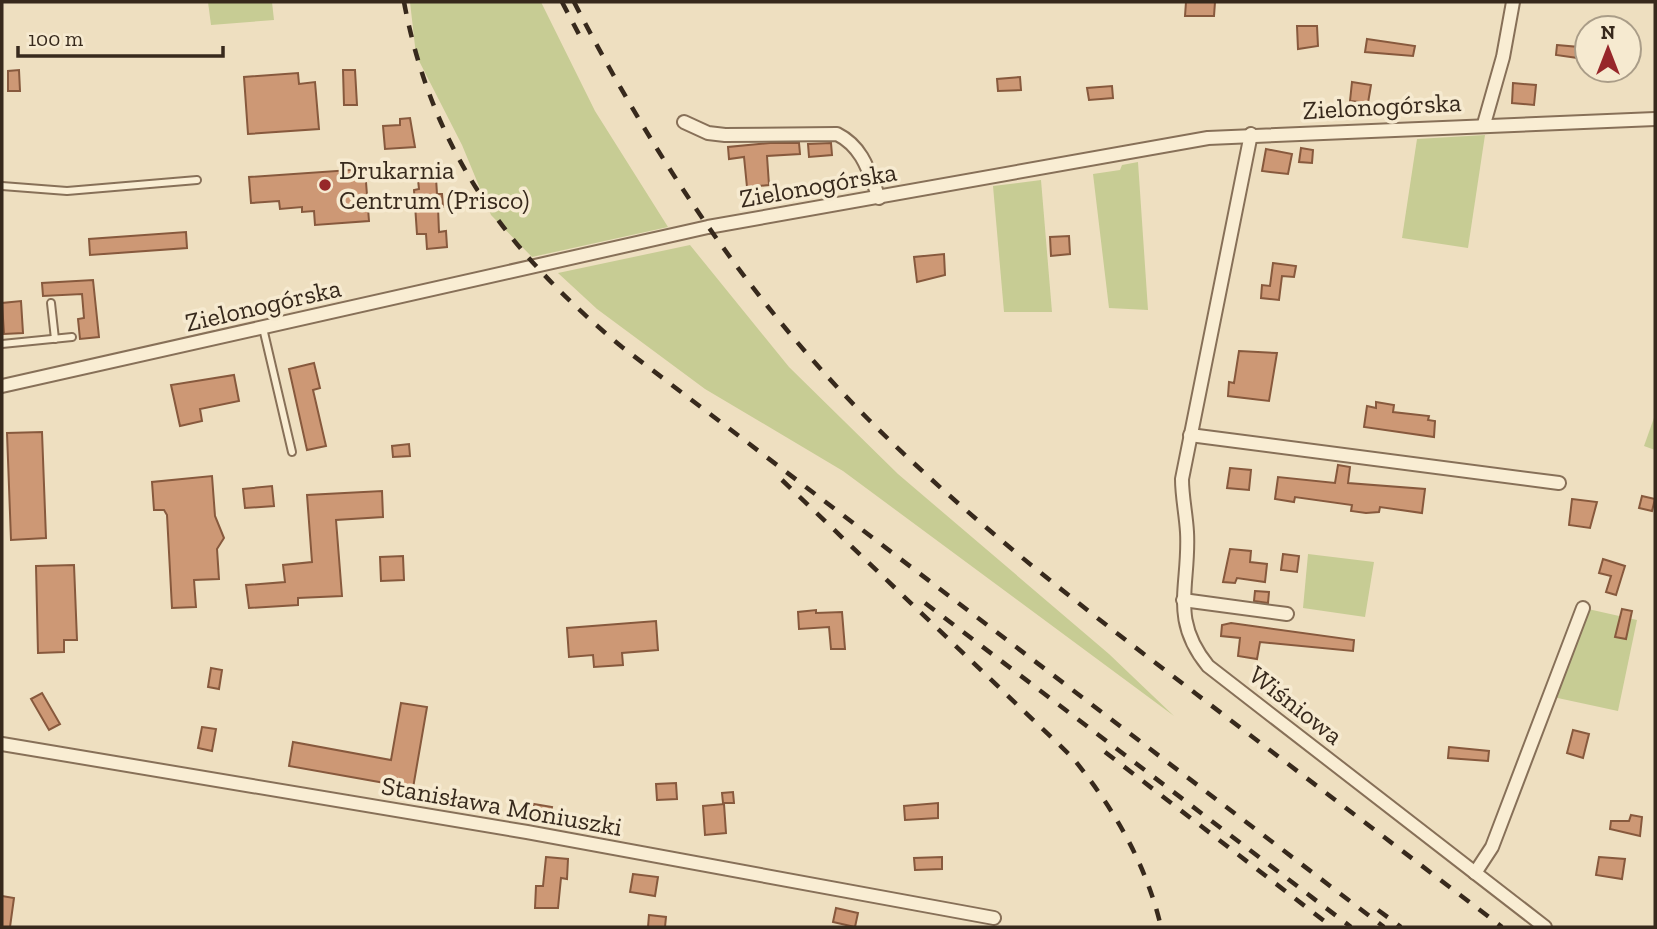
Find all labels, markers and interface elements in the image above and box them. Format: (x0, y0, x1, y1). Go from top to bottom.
scale bar (18, 14, 222, 58)
north arrow (1573, 14, 1643, 84)
text: N (1601, 21, 1615, 44)
text: 100 m (28, 26, 83, 51)
street label: Zielonogórska (1302, 86, 1463, 126)
place label: Drukarnia Centrum (Prisco) (339, 154, 529, 216)
street label: Zielonogórska (737, 155, 899, 215)
marker: Drukarnia Centrum (Prisco) (317, 177, 333, 193)
street label: Zielonogórska (182, 271, 344, 338)
street label: Wiśniowa (1243, 658, 1350, 752)
street label: Stanisława Moniuszki (379, 769, 625, 843)

